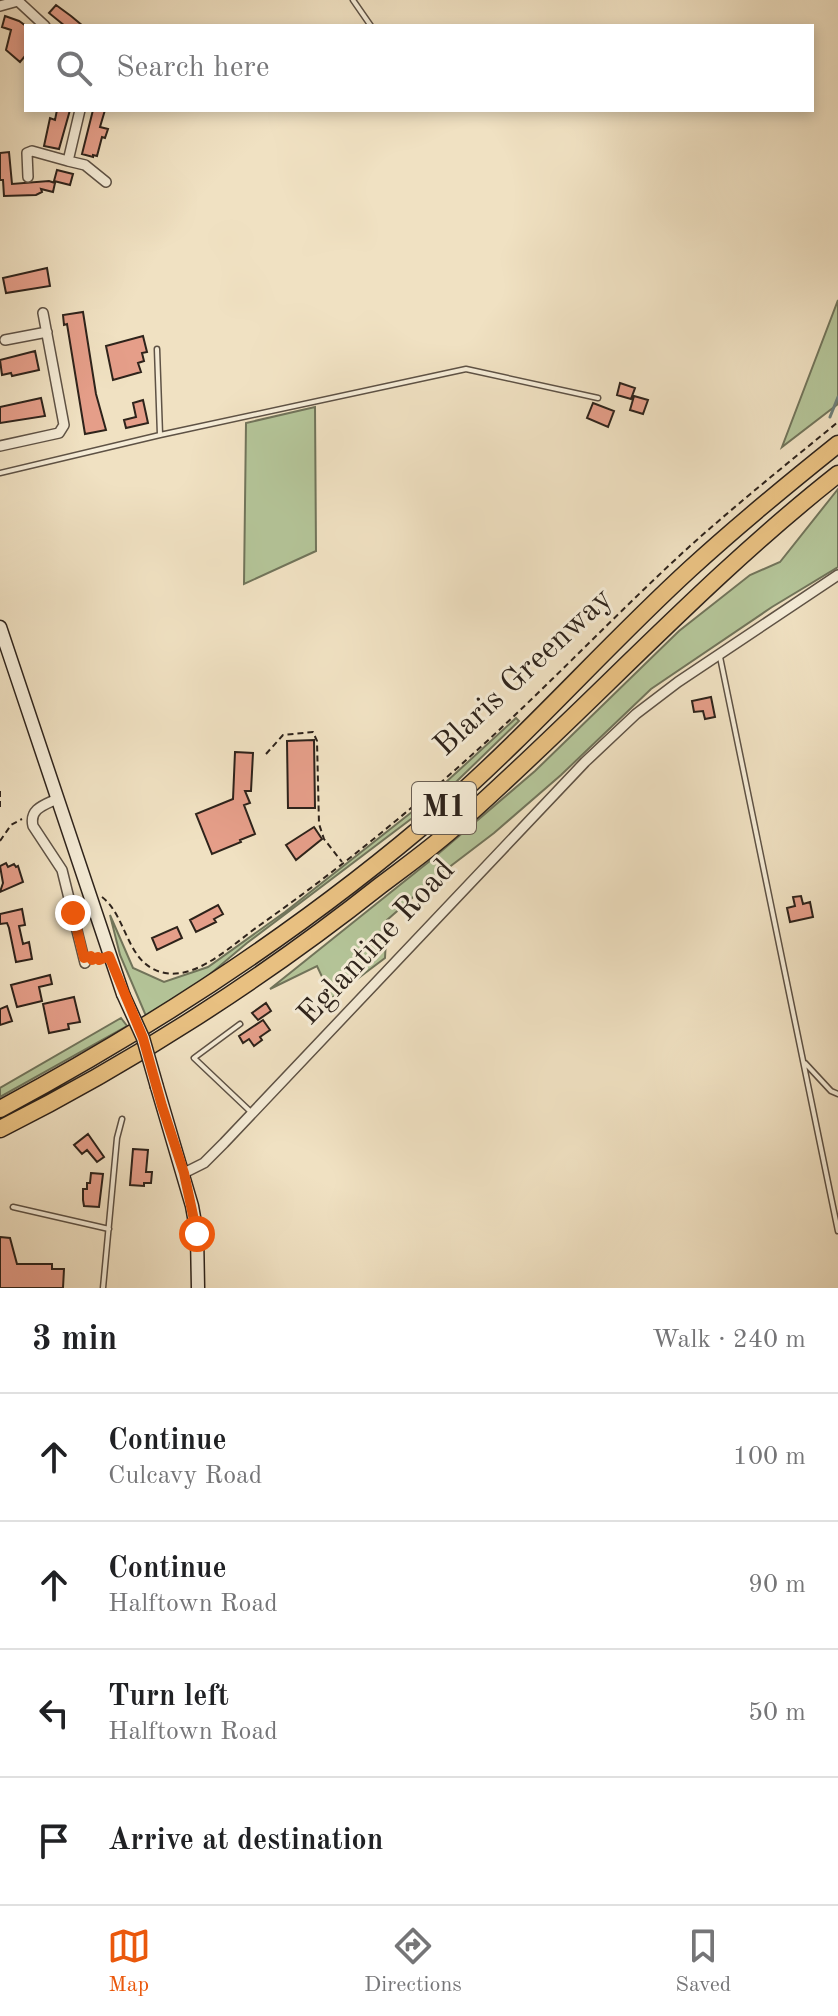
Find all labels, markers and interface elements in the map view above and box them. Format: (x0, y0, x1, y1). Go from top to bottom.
search box (24, 24, 814, 112)
icon: search (52, 46, 96, 90)
text: Search here (116, 53, 270, 83)
street label: Blaris Greenway (429, 583, 619, 763)
road number: M1 (412, 782, 476, 834)
street label: Eglantine Road (293, 854, 461, 1032)
route end (55, 895, 91, 931)
route start (179, 1216, 215, 1252)
text: 3 min (32, 1323, 117, 1357)
text: Walk · 240 m (652, 1327, 806, 1353)
text: Continue (108, 1426, 227, 1456)
icon: ahead (32, 1435, 76, 1479)
text: 100 m (733, 1444, 806, 1470)
text: Culcavy Road (108, 1463, 262, 1489)
text: Continue (108, 1554, 227, 1584)
icon: ahead (32, 1563, 76, 1607)
text: 90 m (748, 1572, 806, 1598)
text: Halftown Road (108, 1591, 278, 1617)
text: Turn left (108, 1682, 229, 1712)
icon: left (32, 1691, 76, 1735)
text: 50 m (748, 1700, 806, 1726)
text: Halftown Road (108, 1719, 278, 1745)
icon: arrive (32, 1819, 76, 1863)
text: Arrive at destination (108, 1826, 383, 1856)
tab: Map (107, 1924, 151, 1999)
tab: Directions (364, 1924, 462, 1999)
tab: Saved (675, 1924, 731, 1999)

